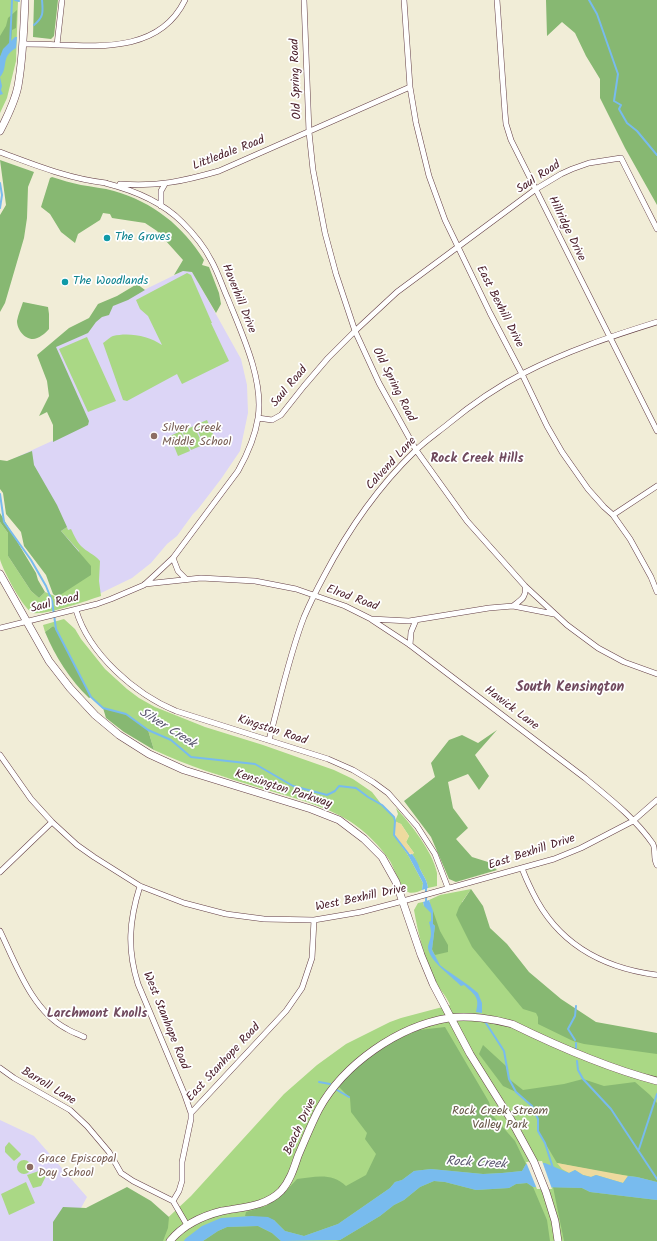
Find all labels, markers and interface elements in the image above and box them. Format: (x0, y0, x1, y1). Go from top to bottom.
street label: Old Spring Road (288, 38, 306, 120)
street label: Littledale Road (191, 134, 267, 174)
street label: Saul Road (514, 158, 564, 198)
street label: Hillridge Drive (544, 194, 588, 264)
place label: The Groves (115, 231, 170, 245)
marker: The Groves (102, 233, 112, 243)
street label: Haverhill Drive (218, 262, 258, 336)
street label: East Bexhill Drive (472, 263, 526, 351)
place label: The Woodlands (73, 275, 148, 289)
marker: The Woodlands (60, 277, 70, 287)
street label: Old Spring Road (368, 346, 418, 424)
street label: Saul Road (269, 363, 311, 411)
place label: Silver Creek Middle School (162, 422, 231, 450)
marker: Silver Creek Middle School (149, 431, 159, 441)
street label: Calvend Lane (364, 434, 420, 494)
district label: Rock Creek Hills (430, 452, 524, 468)
street label: Elrod Road (324, 583, 380, 615)
street label: Saul Road (29, 591, 81, 617)
district label: South Kensington (516, 681, 624, 697)
street label: Hawick Lane (481, 684, 541, 734)
water label: Silver Creek (136, 705, 198, 753)
street label: Kingston Road (235, 713, 309, 749)
street label: Kensington Parkway (233, 767, 333, 813)
street label: East Bexhill Drive (487, 832, 577, 874)
street label: West Bexhill Drive (314, 882, 408, 916)
street label: West Stanhope Road (139, 970, 191, 1072)
district label: Larchmont Knolls (47, 1007, 147, 1023)
street label: East Stanhope Road (184, 1021, 264, 1105)
street label: Barroll Lane (18, 1065, 78, 1109)
street label: Beach Drive (282, 1097, 320, 1157)
park label: Rock Creek Stream Valley Park (452, 1105, 548, 1133)
place label: Grace Episcopal Day School (38, 1153, 116, 1181)
water label: Rock Creek (445, 1155, 507, 1173)
marker: Grace Episcopal Day School (25, 1162, 35, 1172)

